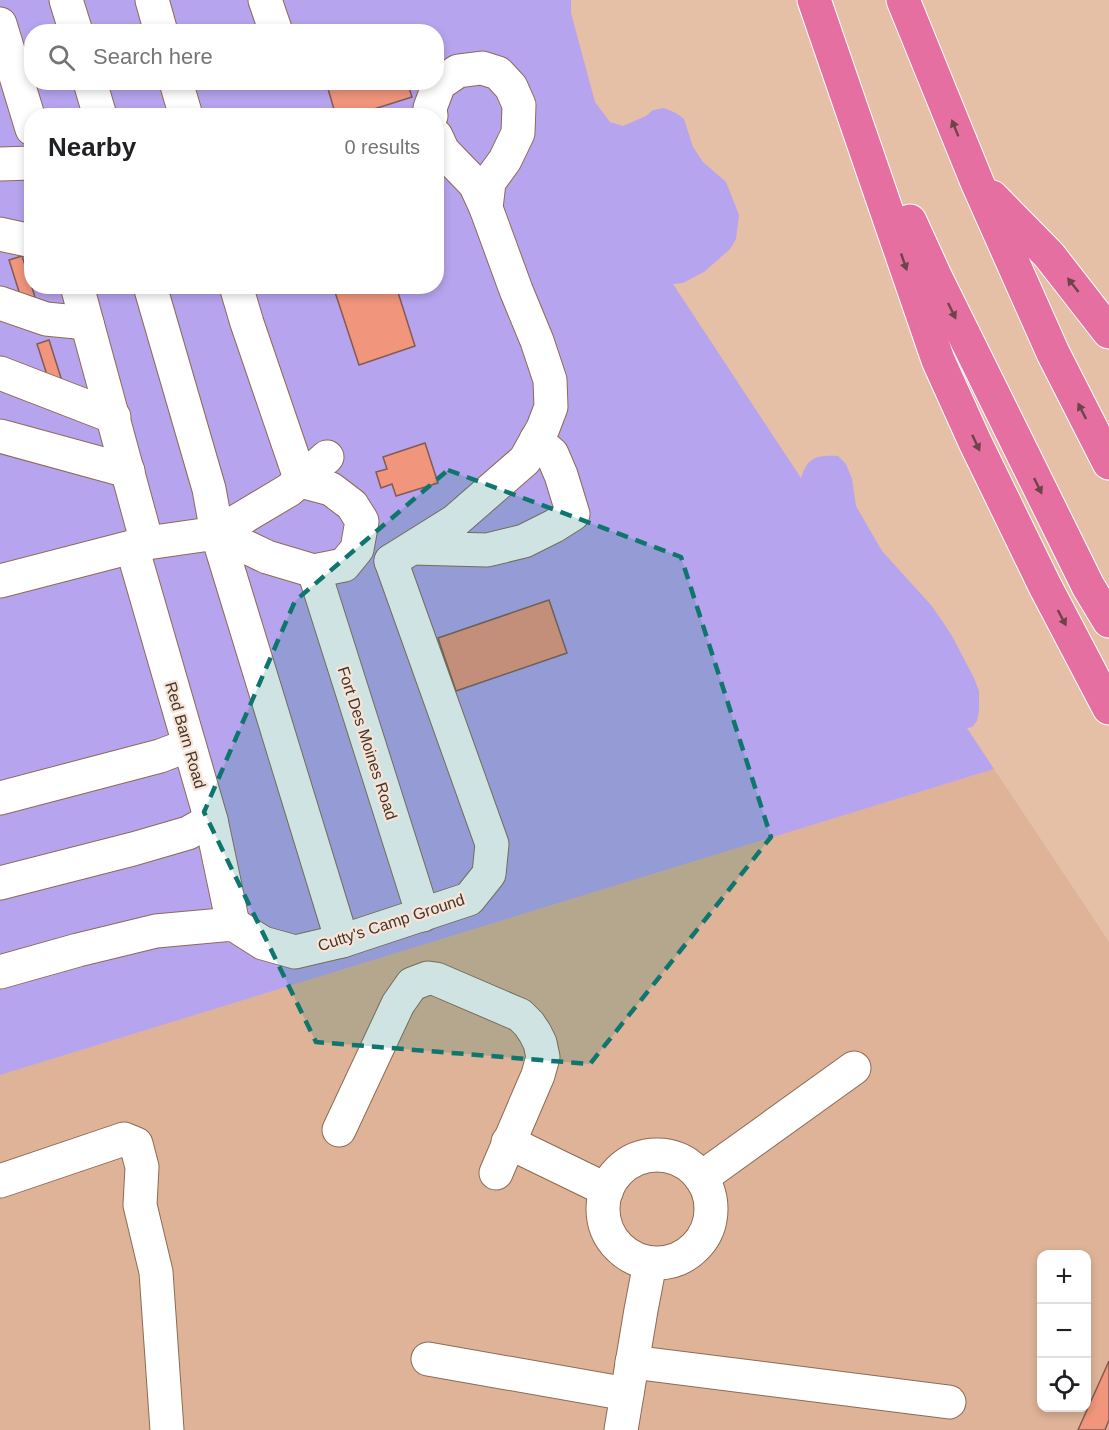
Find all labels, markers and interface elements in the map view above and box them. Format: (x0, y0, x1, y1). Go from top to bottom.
search box (24, 24, 444, 90)
icon: search (45, 41, 78, 74)
text: Search here (93, 44, 213, 69)
one-way arrow (950, 119, 959, 137)
text: Nearby (48, 132, 136, 162)
text: 0 results (344, 136, 420, 158)
one-way arrow (900, 253, 910, 271)
one-way arrow (1067, 278, 1079, 294)
one-way arrow (947, 302, 957, 319)
one-way arrow (1077, 402, 1087, 419)
one-way arrow (971, 435, 980, 452)
one-way arrow (1033, 477, 1043, 494)
one-way arrow (1057, 610, 1066, 627)
street label: Fort Des Moines Road (335, 664, 400, 822)
street label: Red Barn Road (162, 680, 209, 790)
street label: Cutty's Camp Ground (316, 891, 467, 954)
map controls (1037, 1250, 1091, 1412)
button: + (1037, 1250, 1091, 1304)
button: − (1037, 1304, 1091, 1358)
button: locate (1037, 1358, 1091, 1412)

